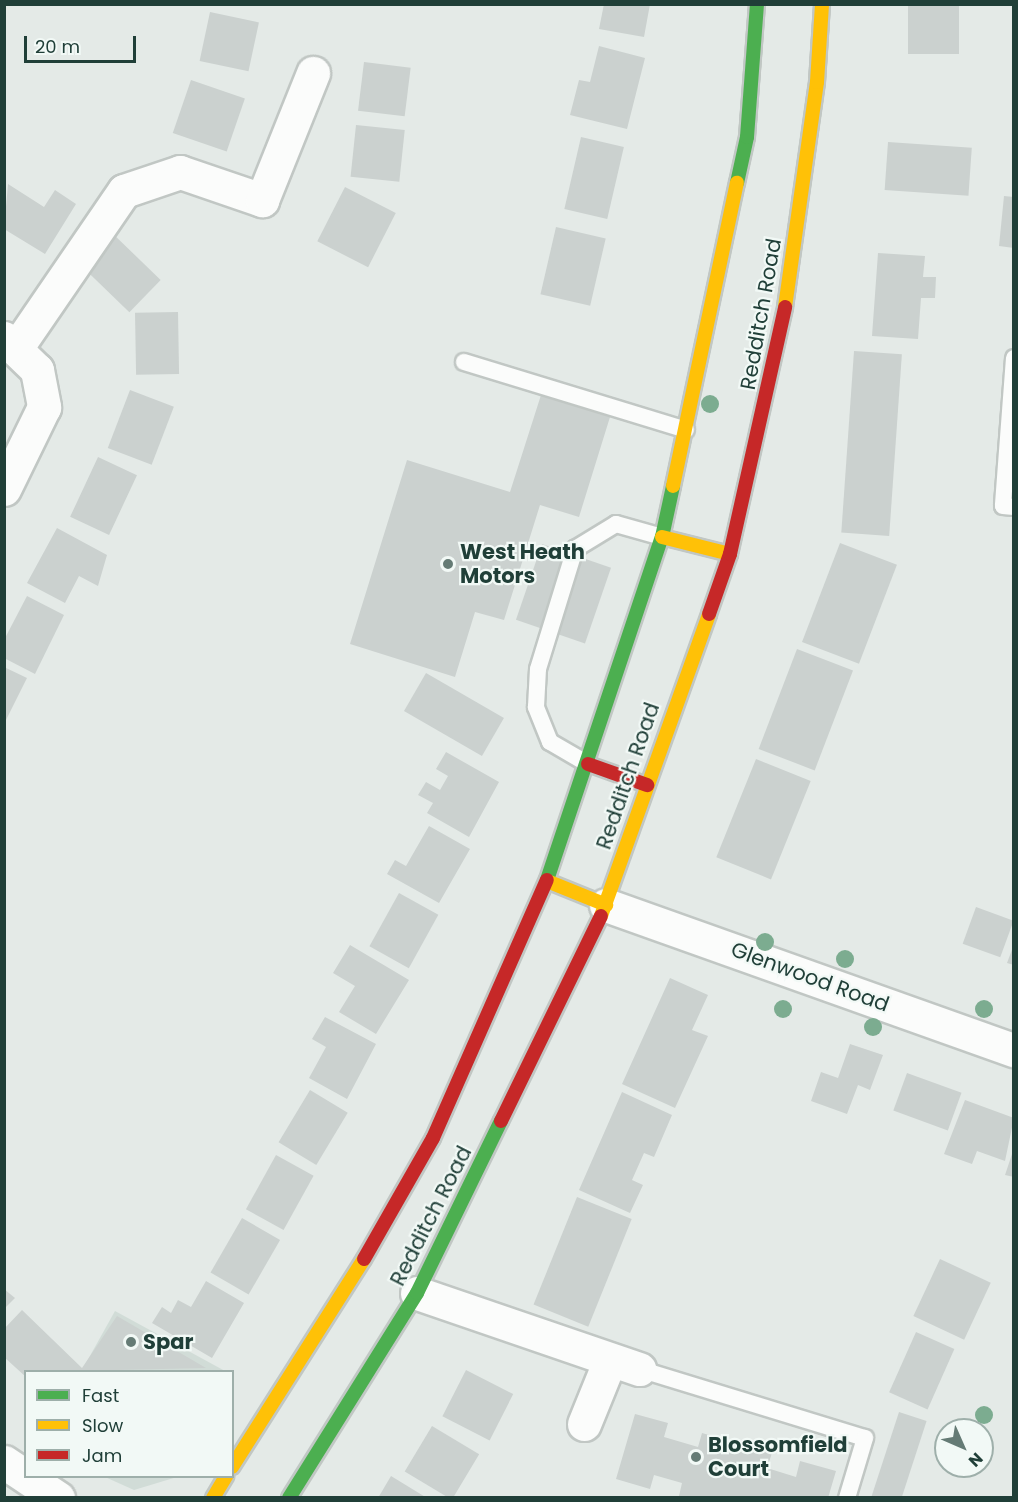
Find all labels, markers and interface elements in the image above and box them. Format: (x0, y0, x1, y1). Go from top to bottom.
scale bar (27, 24, 140, 62)
text: 20 m (35, 34, 80, 59)
street label: Redditch Road (735, 236, 787, 392)
place label: West Heath Motors (460, 539, 585, 589)
marker: West Heath Motors (441, 557, 455, 571)
street label: Redditch Road (591, 699, 665, 853)
street label: Glenwood Road (727, 937, 893, 1017)
street label: Redditch Road (385, 1142, 477, 1290)
place label: Spar (143, 1329, 193, 1355)
marker: Spar (124, 1335, 138, 1349)
legend (24, 1370, 234, 1478)
text: Fast (82, 1383, 119, 1408)
text: Slow (82, 1413, 123, 1438)
north arrow (934, 1418, 994, 1478)
place label: Blossomfield Court (708, 1432, 848, 1482)
text: Jam (82, 1443, 122, 1468)
text: N (963, 1447, 988, 1472)
marker: Blossomfield Court (689, 1450, 703, 1464)

